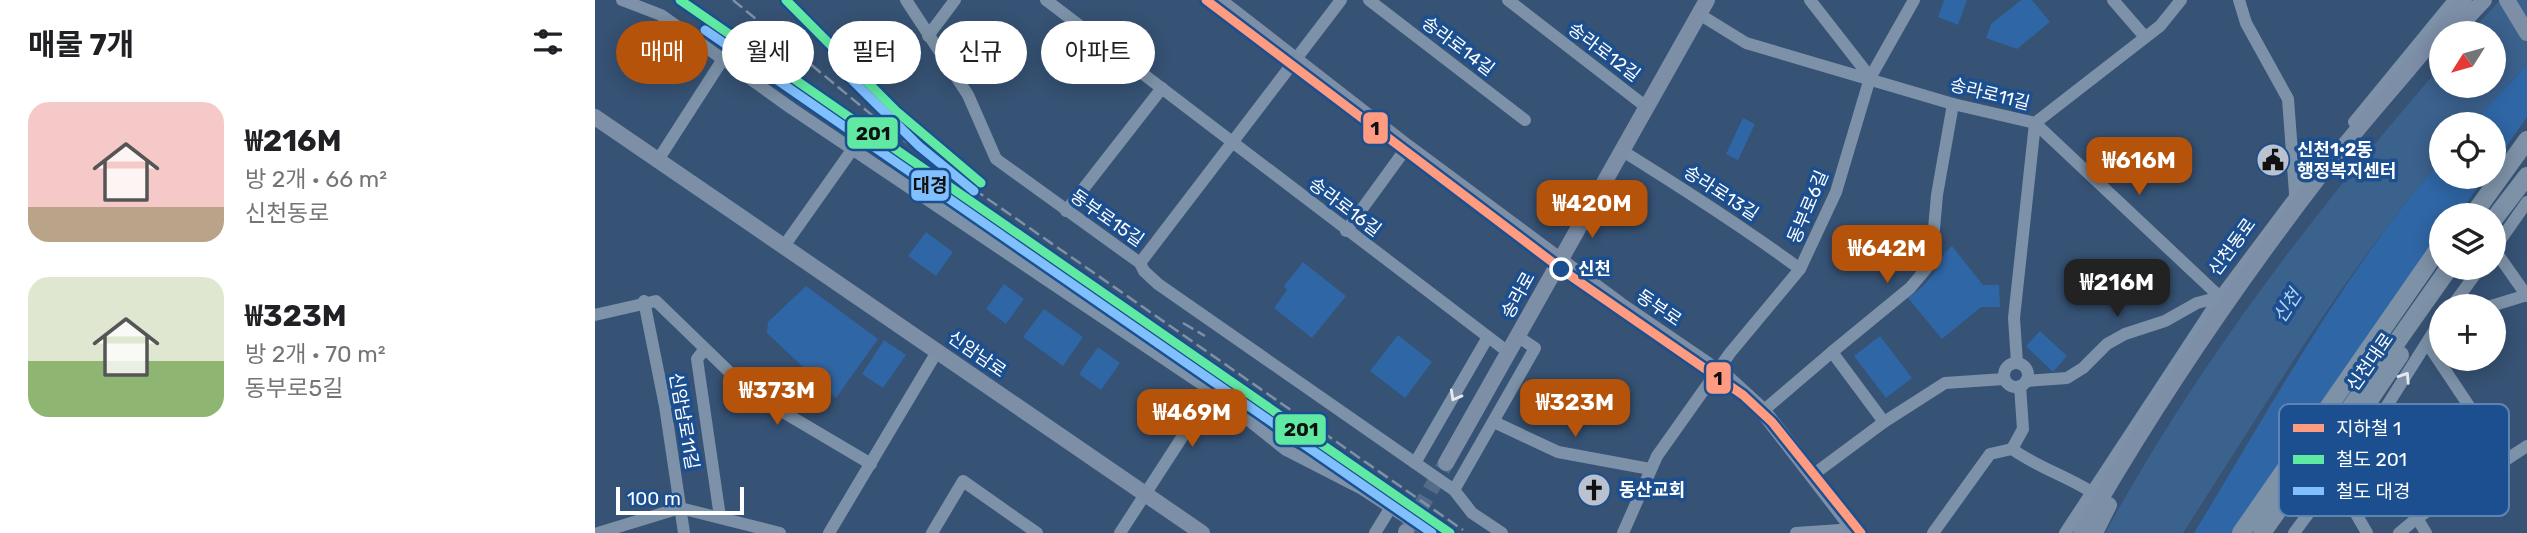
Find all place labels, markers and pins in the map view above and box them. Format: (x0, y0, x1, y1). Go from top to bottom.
pin: ₩616M (2090, 138, 2188, 197)
place label: 신천1·2동 행정복지센터 (2297, 139, 2396, 182)
public building icon: 신천1·2동 행정복지센터 (2254, 141, 2292, 179)
pin: ₩420M (1543, 180, 1641, 240)
pin: ₩642M (1838, 226, 1936, 285)
marker: 신천 (1550, 258, 1572, 280)
place label: 신천 (1578, 258, 1611, 280)
pin: ₩216M (2068, 260, 2166, 319)
pin: ₩373M (728, 368, 826, 427)
pin: ₩323M (1526, 380, 1624, 439)
pin: ₩469M (1143, 390, 1241, 449)
church icon: 동산교회 (1575, 471, 1613, 509)
place label: 동산교회 (1619, 479, 1685, 501)

